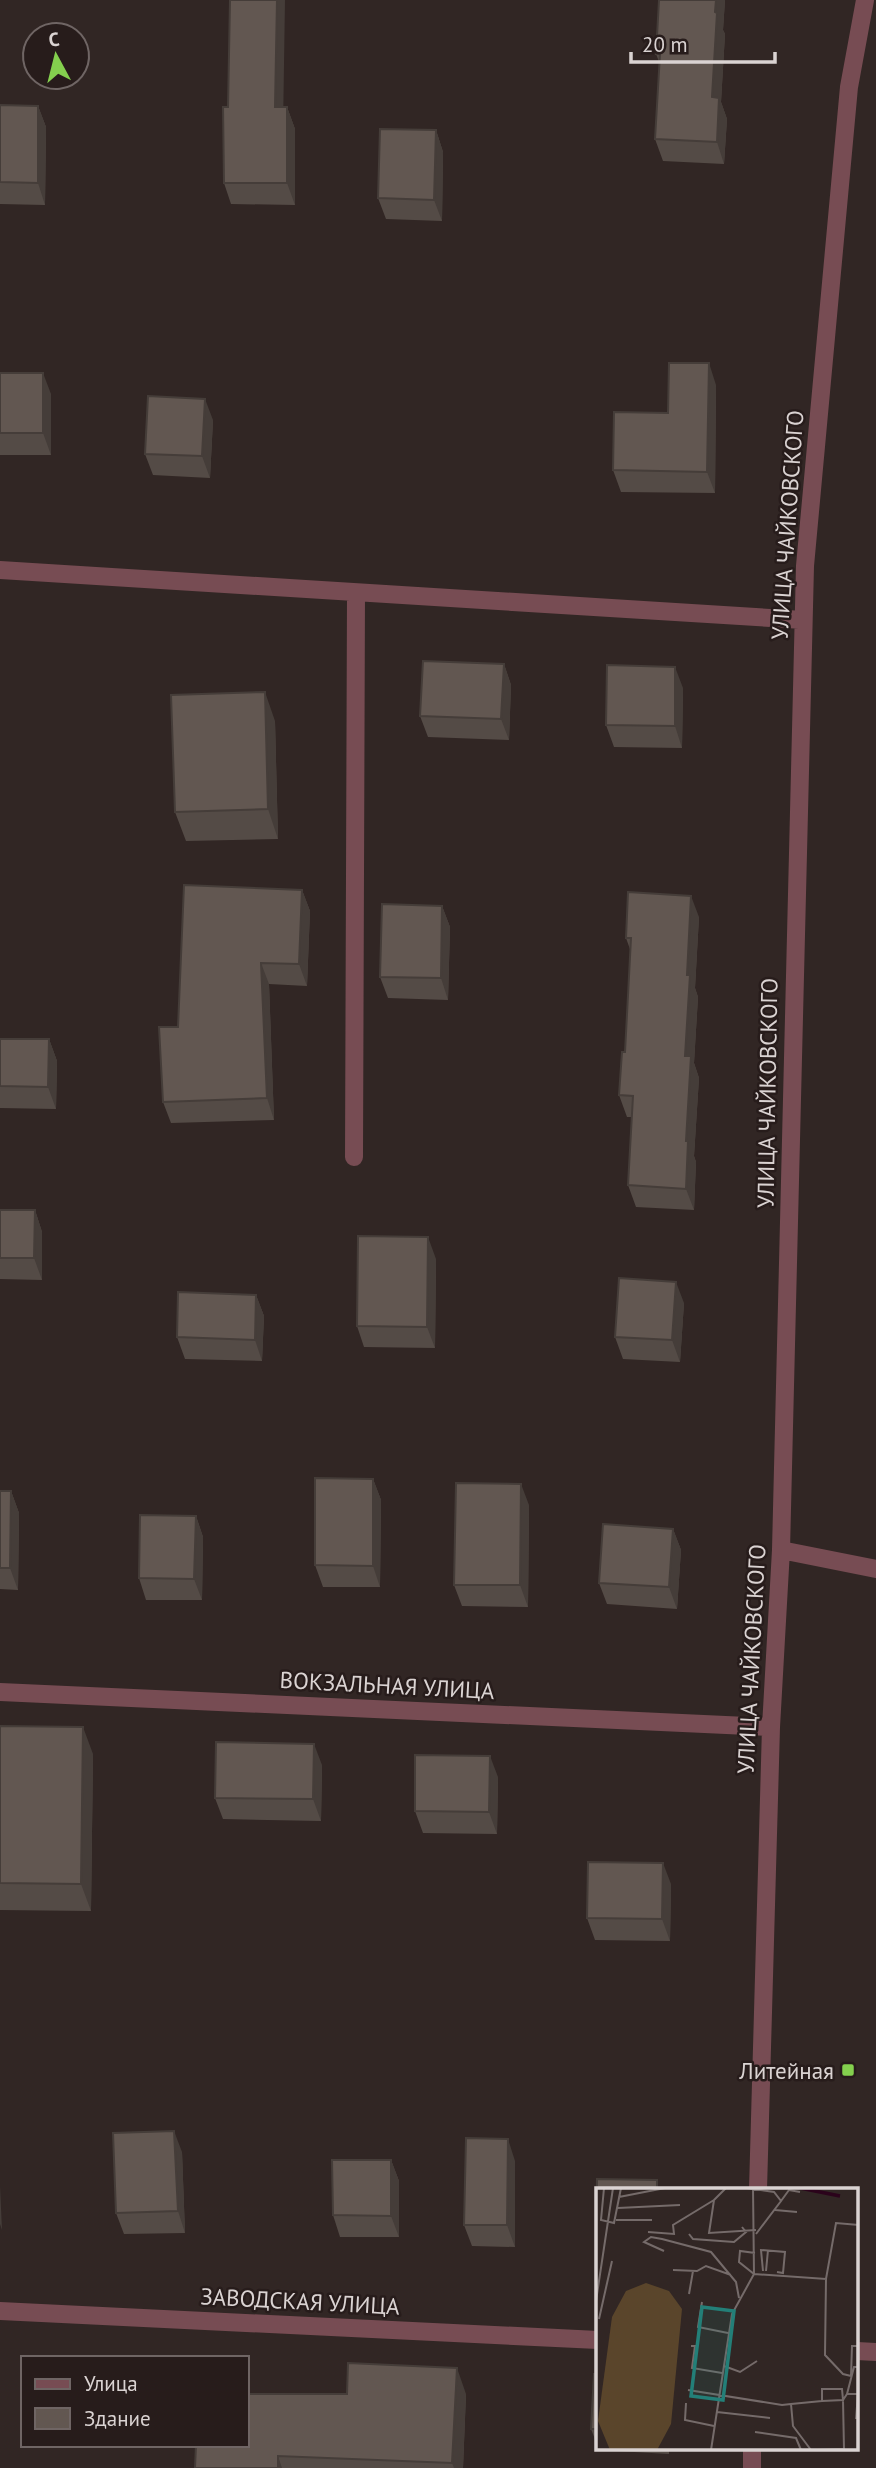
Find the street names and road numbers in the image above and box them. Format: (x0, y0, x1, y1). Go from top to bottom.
street label: УЛИЦА ЧАЙКОВСКОГО (765, 409, 809, 641)
street label: УЛИЦА ЧАЙКОВСКОГО (750, 978, 784, 1208)
street label: УЛИЦА ЧАЙКОВСКОГО (730, 1543, 772, 1775)
street label: ВОКЗАЛЬНАЯ УЛИЦА (279, 1665, 496, 1705)
street label: ЗАВОДСКАЯ УЛИЦА (200, 2281, 401, 2321)

